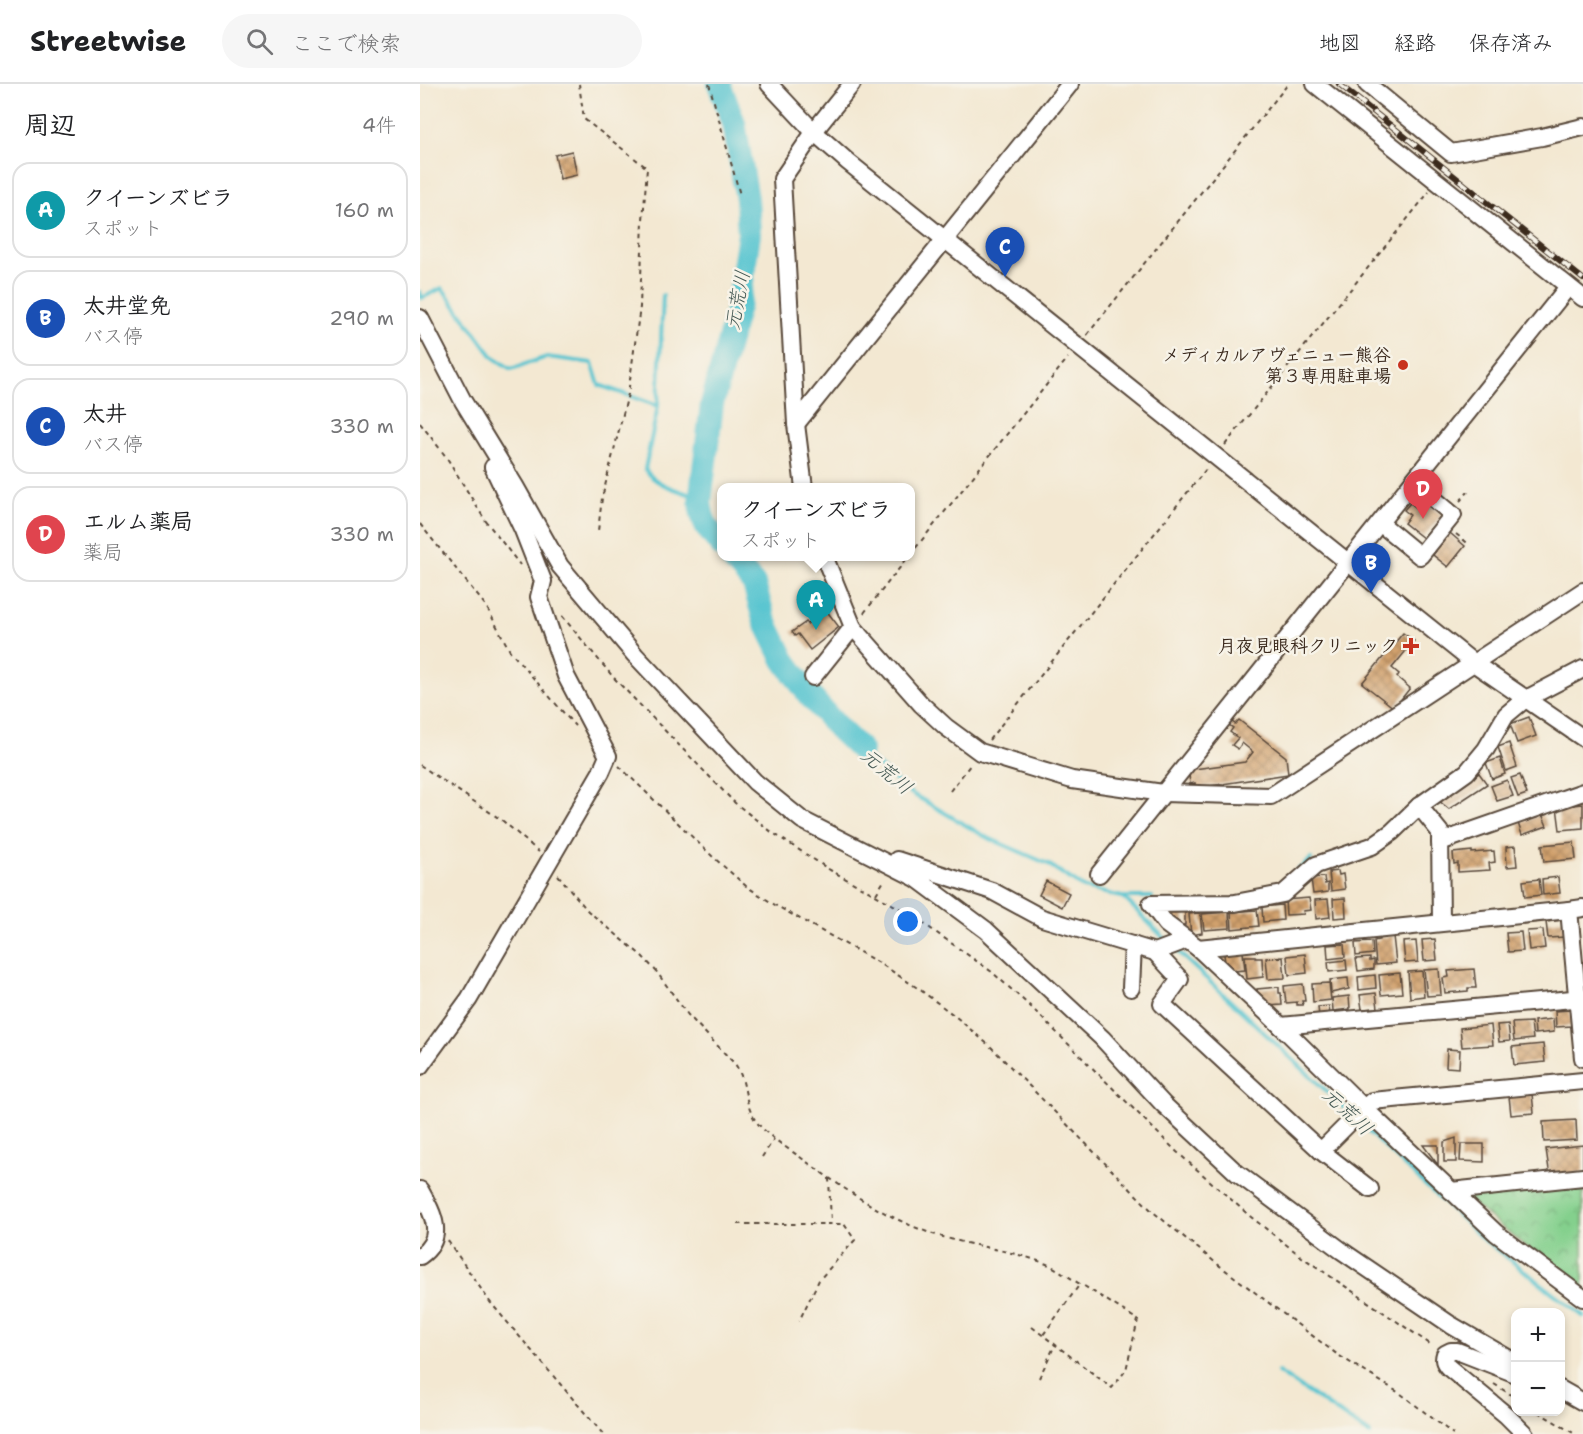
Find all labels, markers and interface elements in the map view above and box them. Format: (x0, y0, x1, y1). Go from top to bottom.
search box (222, 14, 642, 68)
text: Streetwise (30, 22, 186, 60)
icon: search (243, 25, 276, 58)
text: ここで検索 (291, 29, 401, 58)
text: 地図 (1319, 29, 1361, 57)
text: 経路 (1394, 29, 1436, 57)
text: 保存済み (1469, 29, 1553, 57)
text: 周辺 (24, 107, 76, 142)
text: 4件 (362, 112, 396, 138)
text: クイーンズビラ (83, 183, 233, 212)
text: A (38, 197, 53, 223)
text: 160 m (335, 197, 394, 223)
text: スポット (83, 215, 163, 241)
pin: C (986, 228, 1024, 277)
water label: 元荒川 (719, 268, 755, 332)
text: 太井堂免 (83, 291, 171, 320)
text: B (39, 305, 52, 331)
text: 290 m (329, 305, 394, 331)
text: バス停 (83, 323, 143, 349)
place label: メディカルアヴェニュー熊谷 第３専用駐車場 (1162, 343, 1391, 388)
marker: メディカルアヴェニュー熊谷 第３専用駐車場 (1396, 358, 1410, 372)
text: 太井 (83, 399, 127, 428)
text: C (39, 413, 52, 439)
text: 330 m (330, 413, 394, 439)
text: バス停 (83, 431, 143, 457)
pin: D (1404, 470, 1442, 519)
popup (717, 483, 915, 561)
text: クイーンズビラ (741, 495, 891, 524)
text: エルム薬局 (83, 507, 193, 536)
text: D (38, 521, 53, 547)
text: 330 m (330, 521, 394, 547)
text: スポット (741, 527, 821, 553)
text: 薬局 (83, 539, 123, 565)
pin: B (1352, 544, 1390, 593)
pin: A (796, 580, 836, 630)
place label: 月夜見眼科クリニック (1218, 634, 1398, 658)
marker: 月夜見眼科クリニック (1402, 637, 1420, 655)
water label: 元荒川 (856, 742, 918, 800)
your location (893, 907, 922, 936)
water label: 元荒川 (1317, 1081, 1379, 1141)
map controls (1511, 1308, 1565, 1416)
button: + (1511, 1308, 1565, 1362)
button: − (1511, 1362, 1565, 1416)

